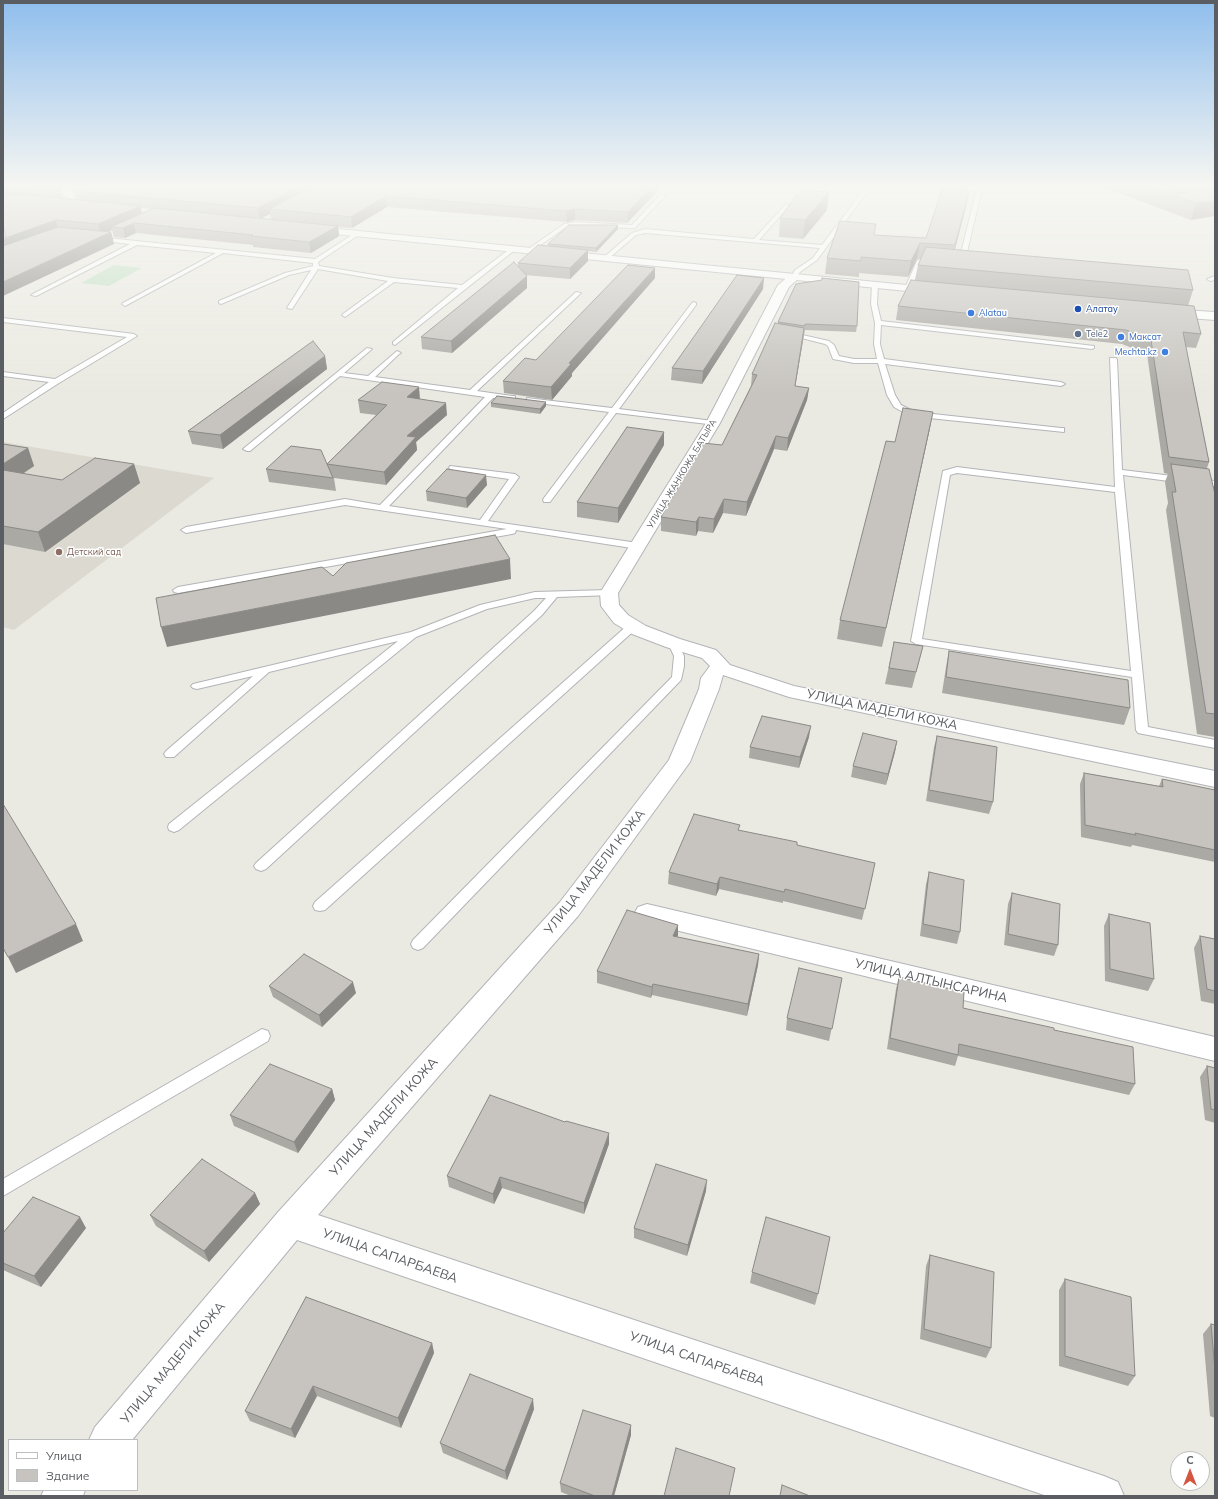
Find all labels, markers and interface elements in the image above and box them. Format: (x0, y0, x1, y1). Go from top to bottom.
marker: Алатау (1073, 304, 1083, 314)
place label: Алатау (1086, 304, 1118, 314)
marker: Alatau (966, 308, 976, 318)
place label: Alatau (979, 308, 1007, 318)
marker: Tele2 (1073, 329, 1083, 339)
place label: Tele2 (1086, 329, 1108, 339)
marker: Максат (1116, 332, 1126, 342)
place label: Максат (1129, 332, 1161, 342)
place label: Mechta.kz (1115, 347, 1157, 357)
marker: Mechta.kz (1160, 347, 1170, 357)
street label: УЛИЦА ЖАНКОЖА БАТЫРА (645, 417, 719, 531)
marker: Детский сад (54, 547, 64, 557)
place label: Детский сад (67, 547, 121, 557)
street label: УЛИЦА МАДЕЛИ КОЖА (805, 686, 959, 734)
street label: УЛИЦА МАДЕЛИ КОЖА (541, 806, 649, 938)
street label: УЛИЦА АЛТЫНСАРИНА (853, 956, 1009, 1006)
street label: УЛИЦА МАДЕЛИ КОЖА (327, 1054, 441, 1180)
street label: УЛИЦА САПАРБАЕВА (320, 1225, 460, 1287)
street label: УЛИЦА МАДЕЛИ КОЖА (117, 1299, 229, 1427)
street label: УЛИЦА САПАРБАЕВА (627, 1328, 767, 1390)
legend (8, 1439, 138, 1491)
text: Улица (46, 1448, 82, 1463)
north arrow (1170, 1451, 1210, 1491)
text: С (1186, 1453, 1194, 1467)
text: Здание (46, 1468, 89, 1483)

